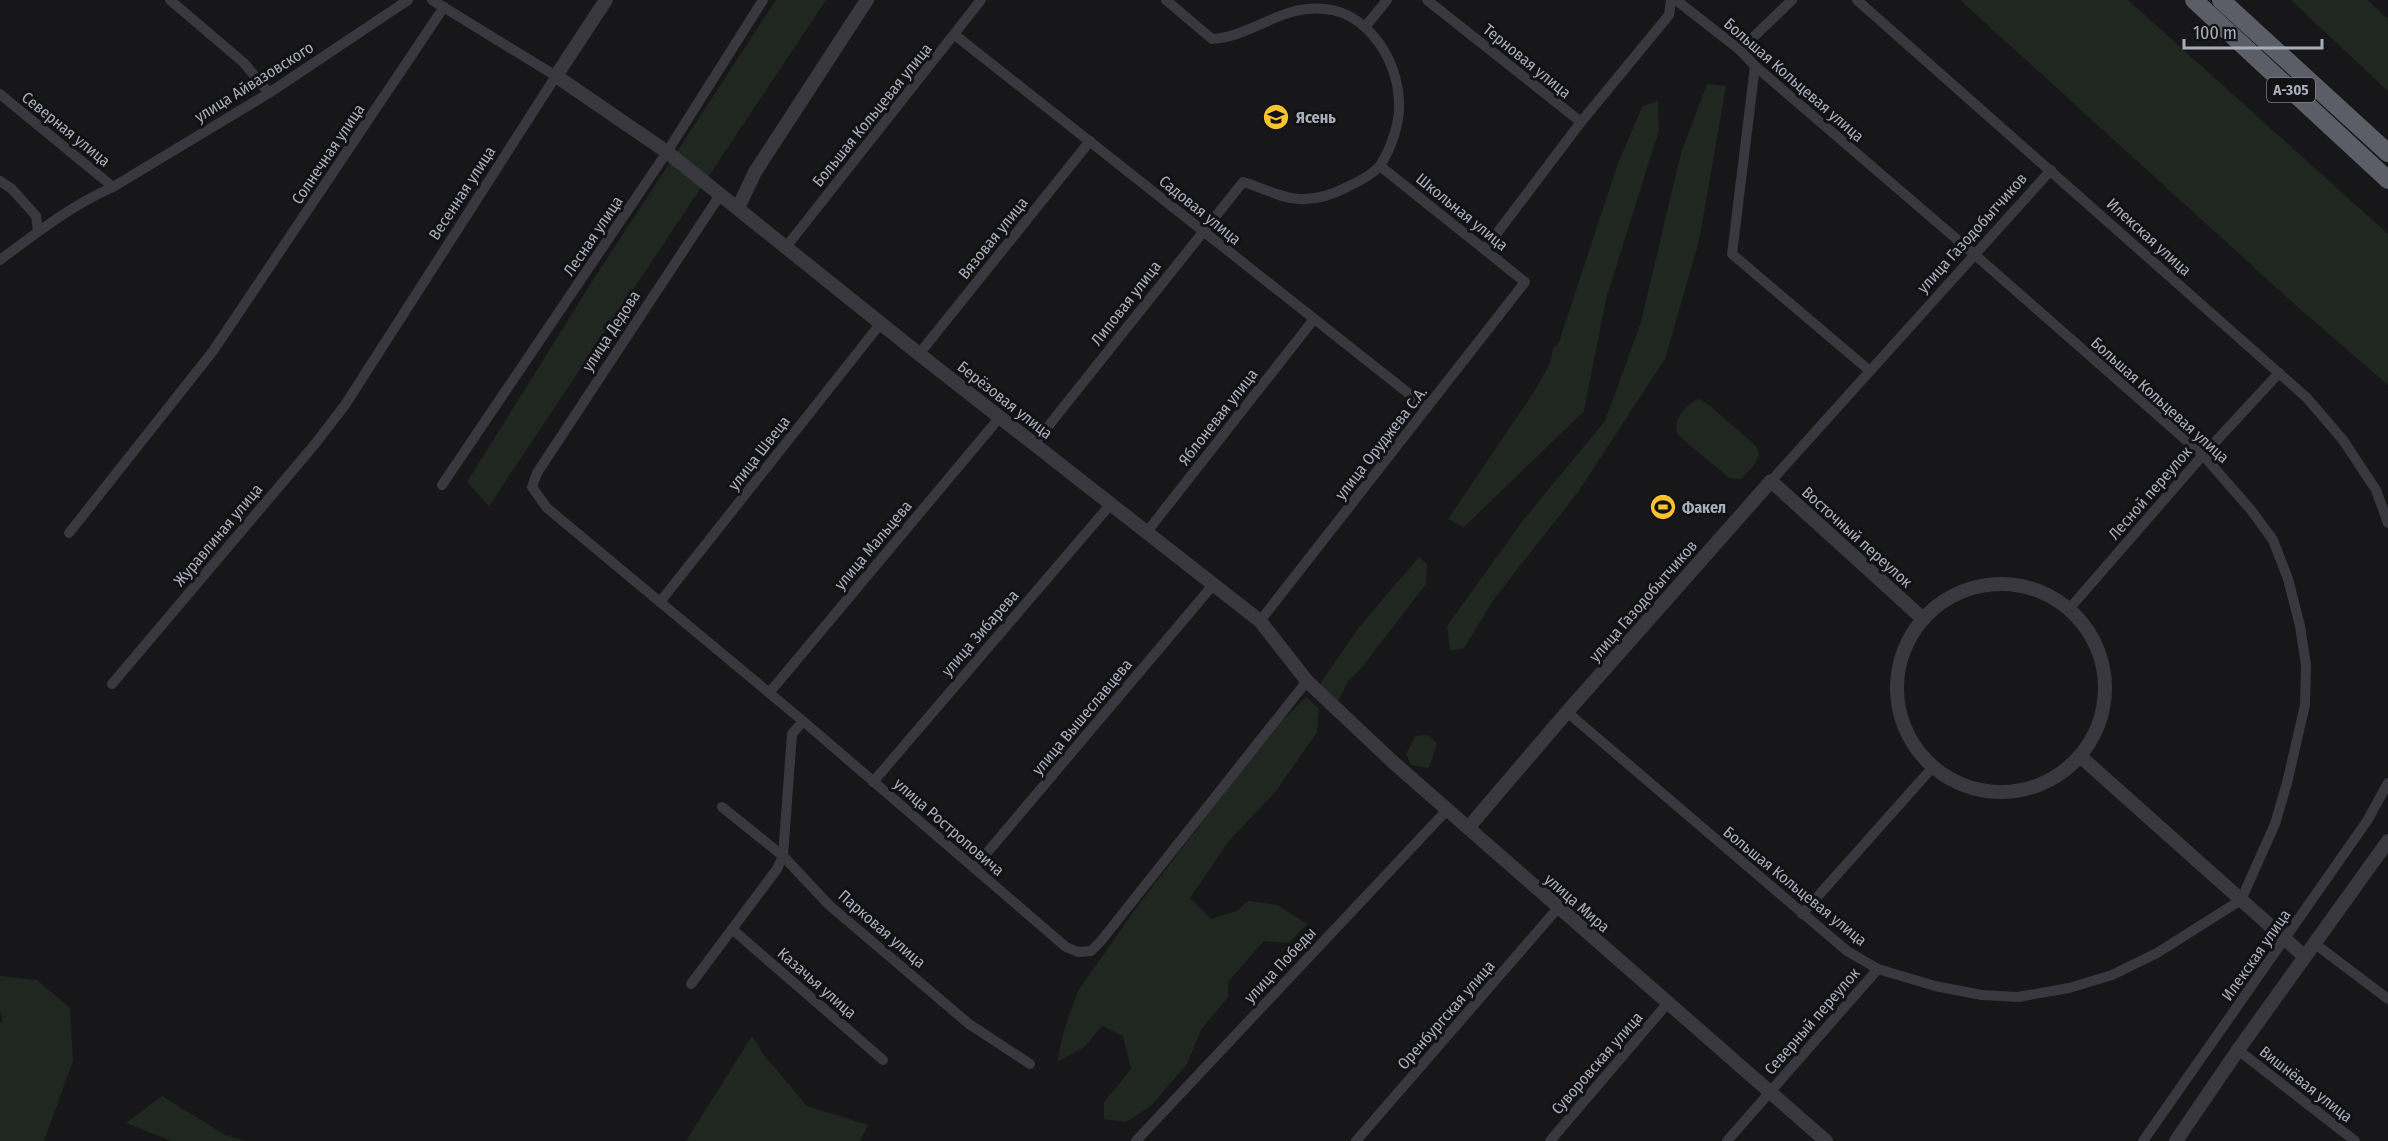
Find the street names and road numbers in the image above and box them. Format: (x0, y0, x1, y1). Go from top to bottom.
street label: Большая Кольцевая улица (1720, 14, 1868, 146)
street label: Терновая улица (1479, 20, 1575, 102)
street label: улица Айвазовского (191, 38, 317, 126)
street label: Большая Кольцевая улица (808, 39, 936, 191)
road number: А-305 (2267, 78, 2315, 102)
street label: Северная улица (18, 88, 114, 171)
street label: Солнечная улица (287, 100, 369, 208)
street label: Весенная улица (425, 142, 499, 243)
street label: Школьная улица (1412, 169, 1512, 255)
street label: улица Газодобытчиков (1913, 169, 2031, 297)
street label: Садовая улица (1155, 171, 1245, 249)
street label: Лесная улица (559, 192, 627, 280)
street label: Вязовая улица (954, 193, 1032, 283)
street label: Илекская улица (2103, 194, 2195, 280)
street label: Липовая улица (1087, 257, 1165, 349)
street label: улица Дедова (578, 287, 644, 375)
street label: Большая Кольцевая улица (2087, 333, 2233, 467)
street label: Берёзовая улица (954, 357, 1056, 443)
street label: Яблоневая улица (1174, 365, 1262, 469)
street label: улица Оруджева С.А. (1331, 383, 1431, 503)
street label: улица Швеца (724, 412, 794, 494)
street label: Лесной переулок (2104, 442, 2196, 543)
street label: Журавлиная улица (170, 480, 267, 590)
street label: Восточный переулок (1798, 482, 1916, 592)
street label: улица Мальцева (830, 496, 916, 593)
street label: улица Газодобытчиков (1585, 536, 1701, 666)
street label: улица Зибарева (937, 586, 1023, 680)
street label: улица Вышеславцева (1028, 655, 1136, 779)
street label: улица Ростроповича (890, 774, 1008, 880)
street label: Большая Кольцевая улица (1719, 822, 1871, 950)
street label: улица Мира (1541, 870, 1614, 937)
street label: Парковая улица (835, 886, 930, 972)
street label: Илекская улица (2218, 906, 2295, 1004)
street label: улица Победы (1240, 923, 1320, 1007)
street label: Казачья улица (774, 944, 860, 1022)
street label: Оренбургская улица (1393, 956, 1499, 1073)
street label: Северный переулок (1760, 963, 1864, 1078)
street label: Суворовская улица (1547, 1008, 1647, 1118)
street label: Вишнёвая улица (2256, 1042, 2356, 1126)

